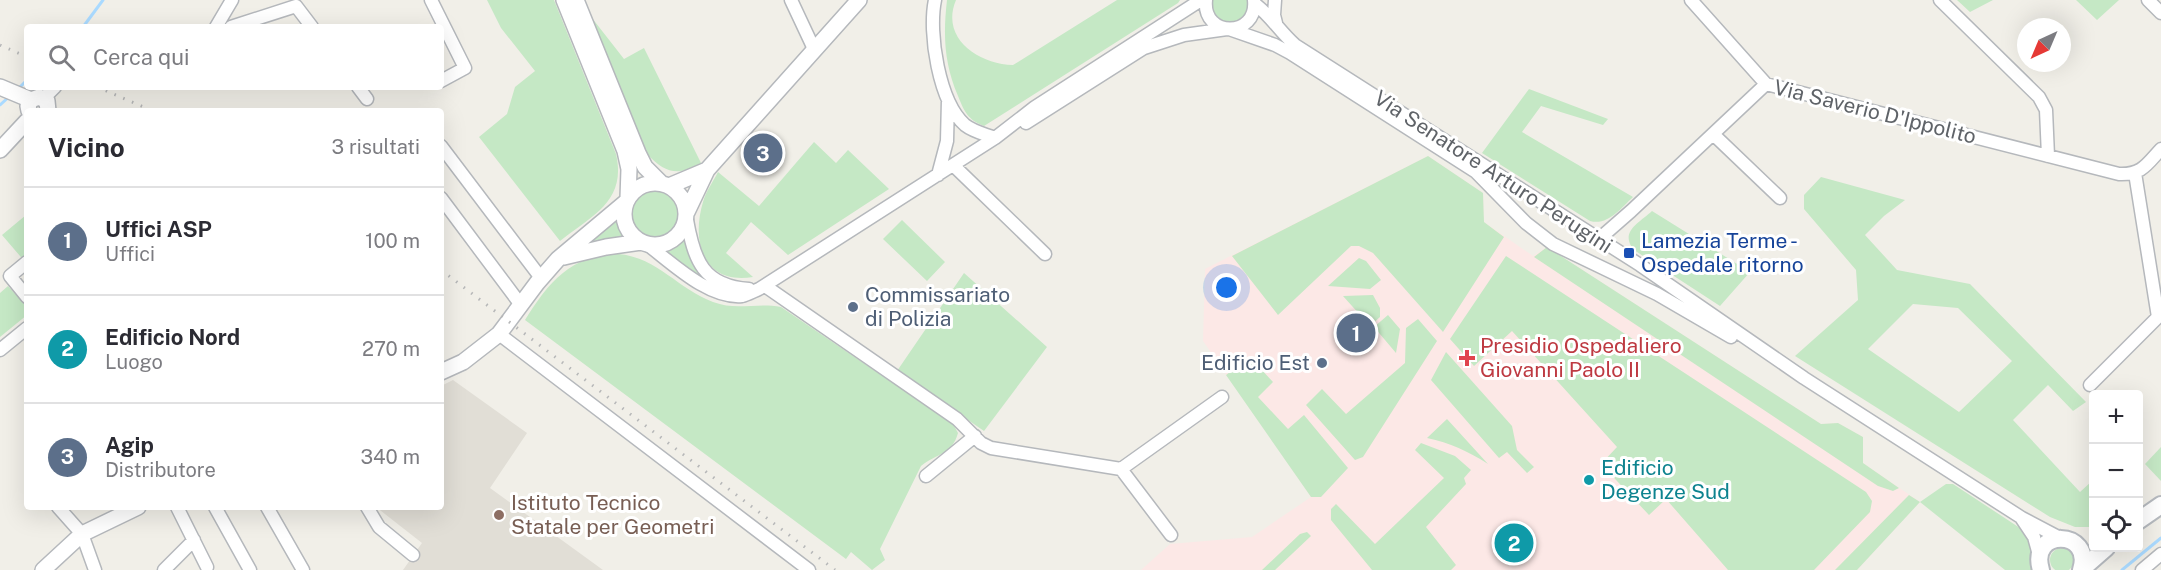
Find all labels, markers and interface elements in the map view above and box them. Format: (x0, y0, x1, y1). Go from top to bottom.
north arrow (2017, 18, 2071, 72)
search box (24, 24, 444, 90)
icon: search (45, 41, 78, 74)
text: Cerca qui (93, 44, 190, 70)
street label: Via Saverio D'Ippolito (1771, 74, 1979, 149)
street label: Via Senatore Arturo Perugini (1369, 85, 1617, 258)
pin: 3 (744, 130, 783, 176)
text: Vicino (48, 132, 125, 163)
text: 3 risultati (332, 135, 420, 159)
text: Uffici ASP (105, 216, 212, 242)
place label: Lamezia Terme - Ospedale ritorno (1641, 228, 1804, 277)
text: 1 (63, 229, 72, 253)
text: 100 m (365, 229, 420, 253)
text: Uffici (105, 242, 155, 266)
marker: Lamezia Terme - Ospedale ritorno (1622, 246, 1636, 260)
your location (1212, 273, 1241, 302)
place label: Commissariato di Polizia (865, 282, 1010, 331)
marker: Commissariato di Polizia (846, 300, 860, 314)
pin: 1 (1336, 310, 1376, 356)
text: Edificio Nord (105, 324, 240, 350)
place label: Presidio Ospedaliero Giovanni Paolo II (1480, 333, 1682, 382)
text: 2 (61, 337, 74, 361)
text: 270 m (362, 337, 420, 361)
marker: Presidio Ospedaliero Giovanni Paolo II (1458, 349, 1476, 367)
text: Luogo (105, 350, 163, 374)
place label: Edificio Est (1201, 350, 1310, 375)
marker: Edificio Est (1315, 356, 1329, 370)
map controls (2089, 390, 2143, 552)
button: + (2089, 390, 2143, 444)
text: Agip (105, 432, 154, 458)
button: − (2089, 444, 2143, 498)
text: 3 (61, 445, 74, 469)
text: 340 m (360, 445, 420, 469)
place label: Edificio Degenze Sud (1601, 455, 1730, 504)
text: Distributore (105, 458, 216, 482)
marker: Edificio Degenze Sud (1582, 473, 1596, 487)
place label: Istituto Tecnico Statale per Geometri (511, 490, 714, 539)
button: locate (2089, 498, 2143, 552)
marker: Istituto Tecnico Statale per Geometri (492, 508, 506, 522)
pin: 2 (1494, 520, 1534, 566)

